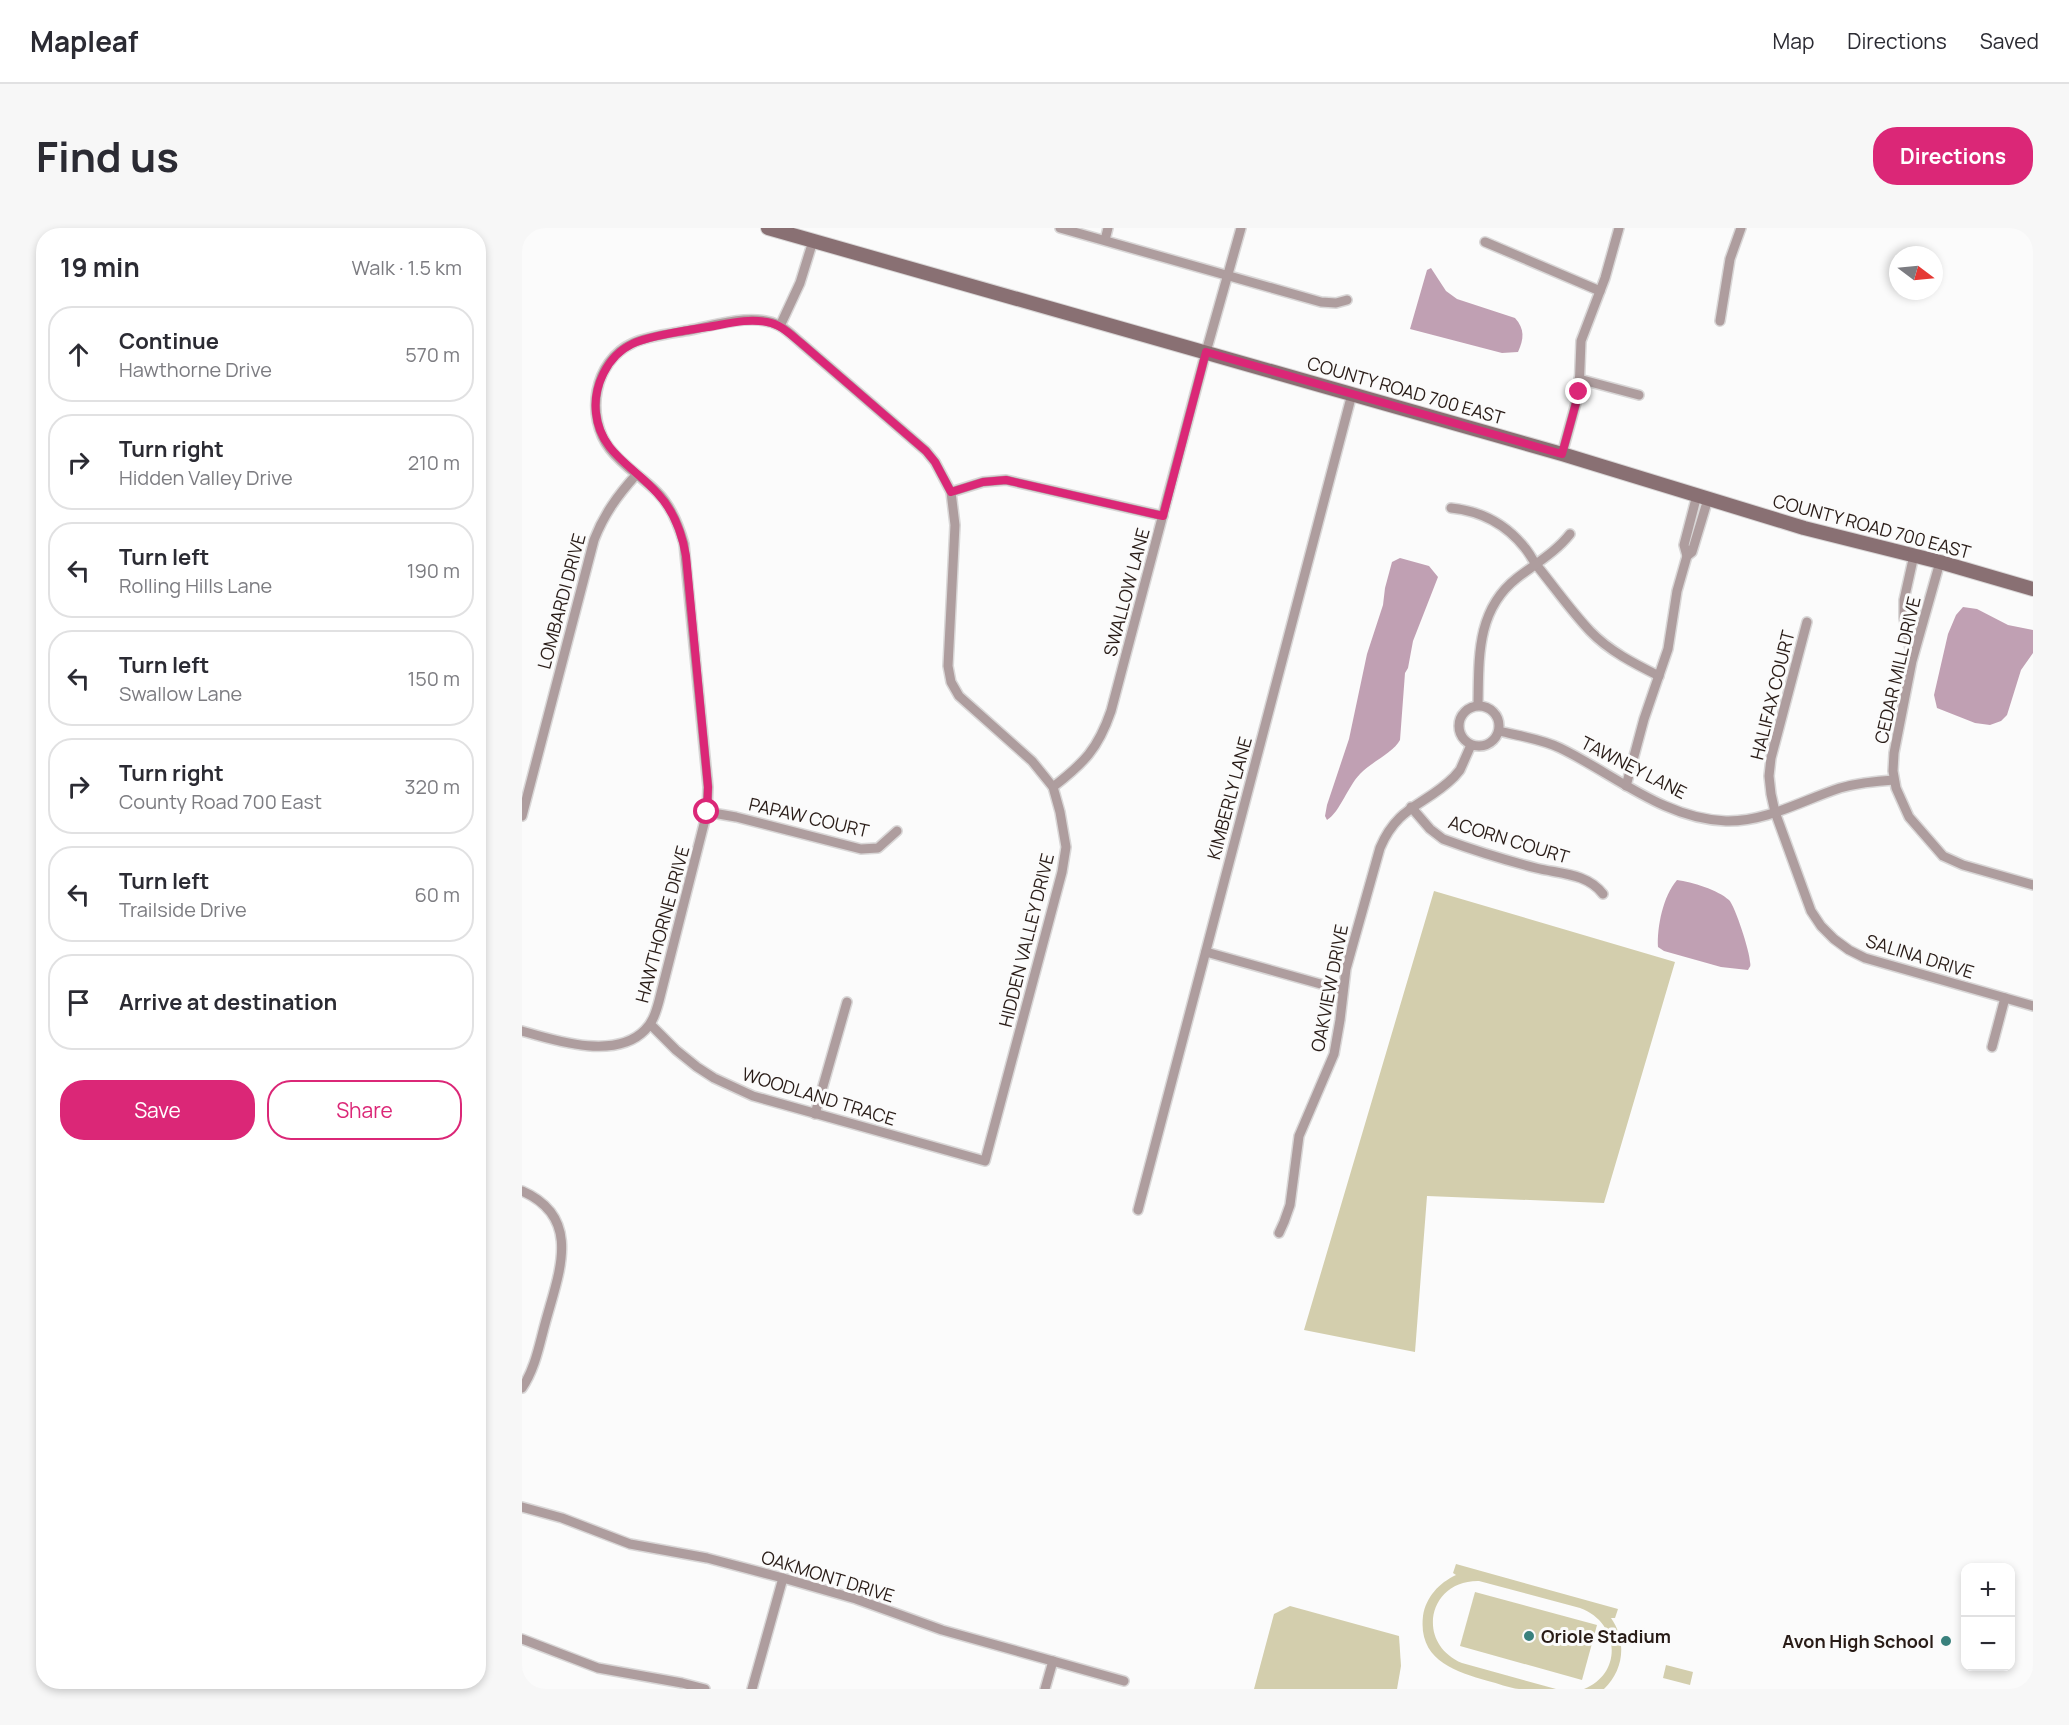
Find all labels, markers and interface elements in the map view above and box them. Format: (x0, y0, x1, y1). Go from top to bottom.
text: Mapleaf (30, 22, 138, 60)
text: Map (1773, 27, 1814, 55)
text: Directions (1847, 27, 1947, 55)
text: Saved (1980, 27, 2039, 55)
text: Find us (36, 127, 179, 185)
button: Directions (1873, 127, 2033, 185)
north arrow (1889, 246, 1943, 300)
text: 19 min (60, 249, 140, 285)
text: Walk · 1.5 km (351, 254, 462, 281)
text: Continue (119, 326, 219, 356)
icon: ahead (62, 338, 95, 371)
text: 570 m (405, 341, 460, 368)
street label: COUNTY ROAD 700 EAST (1305, 350, 1508, 430)
text: Hawthorne Drive (119, 356, 272, 383)
route end (1565, 378, 1591, 404)
text: Turn right (119, 434, 224, 464)
icon: right (62, 446, 95, 479)
text: 210 m (408, 449, 460, 476)
text: Hidden Valley Drive (119, 464, 293, 491)
street label: COUNTY ROAD 700 EAST (1770, 488, 1974, 564)
street label: SWALLOW LANE (1097, 525, 1155, 659)
street label: LOMBARDI DRIVE (531, 531, 591, 671)
text: Turn left (119, 542, 209, 572)
icon: left (62, 554, 95, 587)
text: 190 m (407, 557, 460, 584)
text: Rolling Hills Lane (119, 572, 272, 599)
street label: CEDAR MILL DRIVE (1868, 594, 1926, 746)
street label: HALIFAX COURT (1744, 628, 1800, 762)
text: Turn left (119, 650, 209, 680)
icon: left (62, 662, 95, 695)
text: 150 m (407, 665, 460, 692)
text: Swallow Lane (119, 680, 242, 707)
street label: TAWNEY LANE (1577, 730, 1691, 804)
street label: KIMBERLY LANE (1201, 734, 1257, 862)
text: Turn right (119, 758, 224, 788)
icon: right (62, 770, 95, 803)
text: 320 m (404, 773, 460, 800)
text: County Road 700 East (119, 788, 322, 815)
street label: PAPAW COURT (747, 792, 872, 843)
route start (693, 798, 719, 824)
street label: ACORN COURT (1446, 809, 1572, 869)
street label: HAWTHORNE DRIVE (629, 843, 695, 1005)
street label: HIDDEN VALLEY DRIVE (993, 851, 1059, 1029)
text: Turn left (119, 866, 209, 896)
icon: left (62, 878, 95, 911)
text: 60 m (414, 881, 460, 908)
text: Trailside Drive (119, 896, 247, 923)
street label: OAKVIEW DRIVE (1305, 922, 1353, 1054)
street label: SALINA DRIVE (1863, 928, 1977, 984)
icon: arrive (62, 986, 95, 1019)
text: Arrive at destination (119, 987, 337, 1017)
street label: WOODLAND TRACE (739, 1061, 899, 1131)
button: Save (60, 1080, 255, 1140)
button: Share (267, 1080, 462, 1140)
street label: OAKMONT DRIVE (759, 1544, 897, 1608)
map controls (1961, 1563, 2015, 1671)
button: + (1961, 1563, 2015, 1617)
button: − (1961, 1617, 2015, 1671)
place label: Oriole Stadium (1541, 1624, 1671, 1648)
marker: Oriole Stadium (1522, 1629, 1536, 1643)
place label: Avon High School (1782, 1629, 1934, 1653)
marker: Avon High School (1939, 1634, 1953, 1648)

